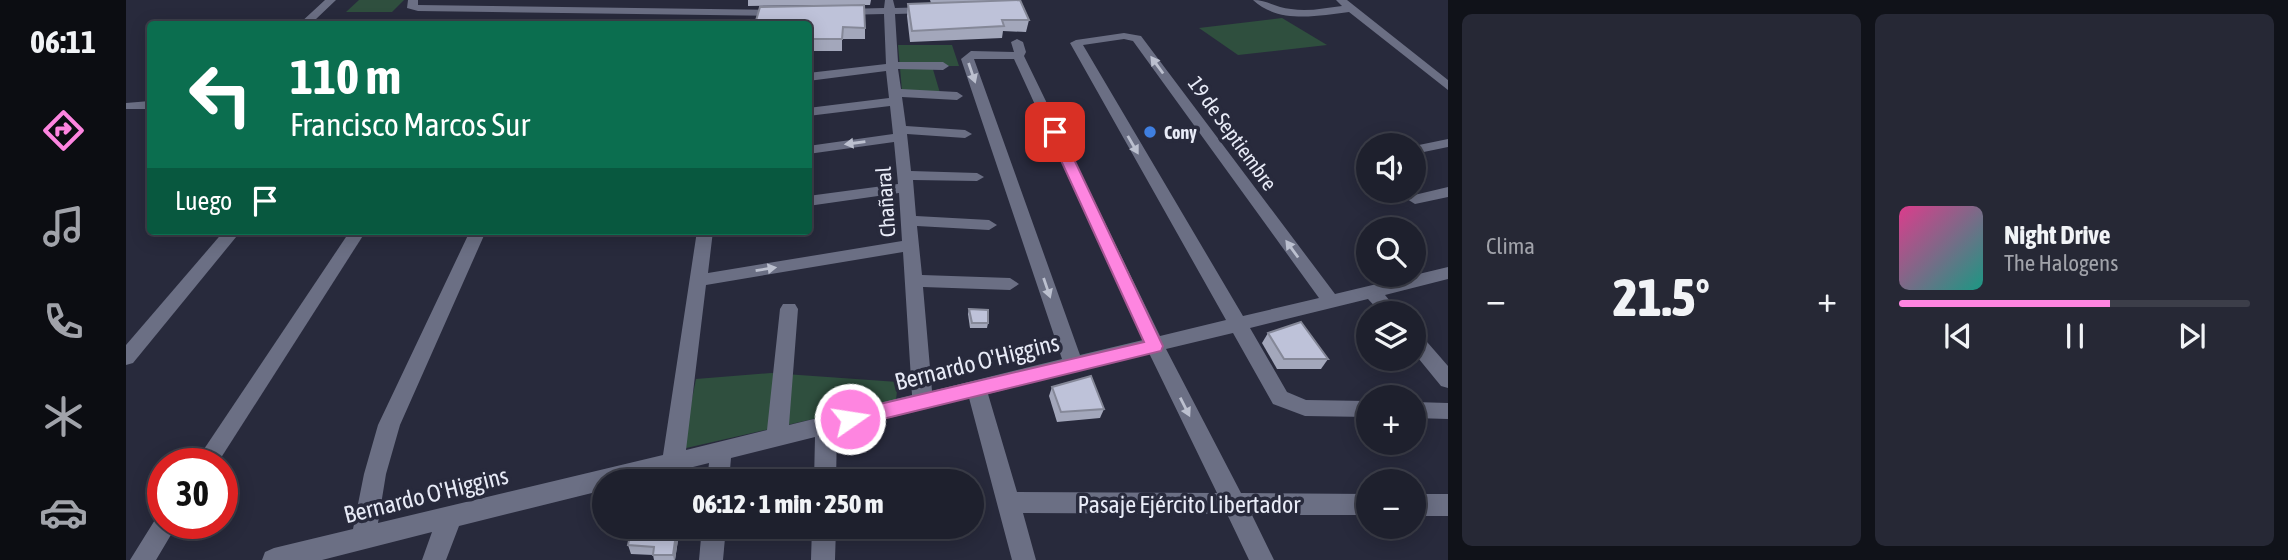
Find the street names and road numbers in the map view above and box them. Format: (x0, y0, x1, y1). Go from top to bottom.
street label: 19 de Septiembre (1184, 72, 1282, 194)
street label: Chañaral (871, 166, 899, 238)
street label: Bernardo O'Higgins (892, 329, 1062, 395)
street label: Bernardo O'Higgins (341, 462, 511, 528)
street label: Pasaje Ejército Libertador (1078, 491, 1301, 518)

